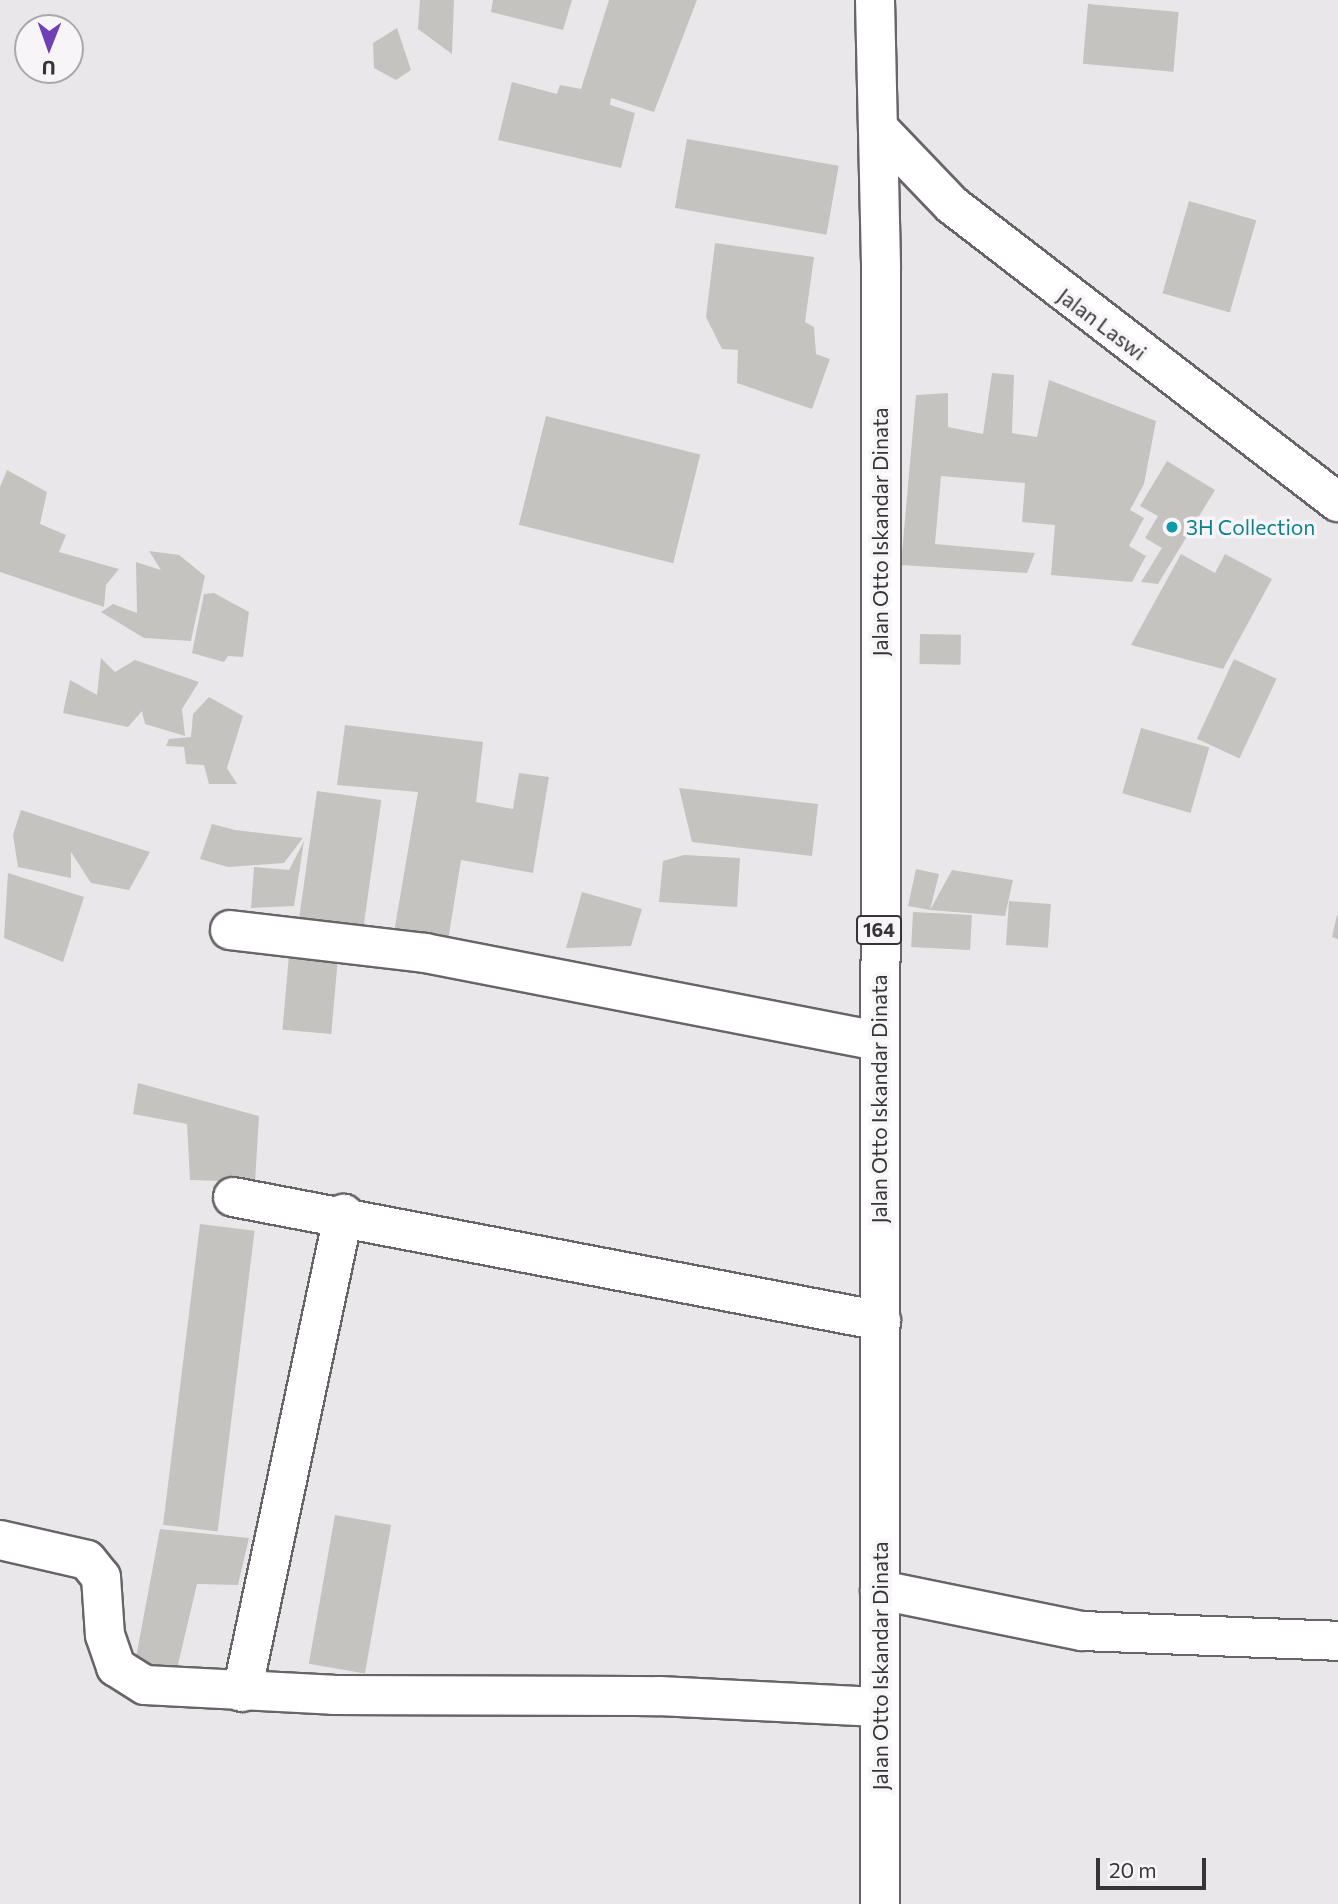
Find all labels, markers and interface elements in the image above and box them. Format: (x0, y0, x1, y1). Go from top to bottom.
north arrow (14, 14, 84, 84)
text: U (42, 57, 56, 80)
street label: Jalan Laswi (1053, 283, 1151, 365)
street label: Jalan Otto Iskandar Dinata (867, 407, 893, 657)
place label: 3H Collection (1186, 514, 1315, 540)
marker: 3H Collection (1164, 519, 1180, 535)
road number: 164 (854, 914, 903, 946)
street label: Jalan Otto Iskandar Dinata (866, 974, 892, 1224)
street label: Jalan Otto Iskandar Dinata (867, 1541, 893, 1791)
scale bar (1100, 1844, 1210, 1888)
text: 20 m (1109, 1857, 1157, 1882)

